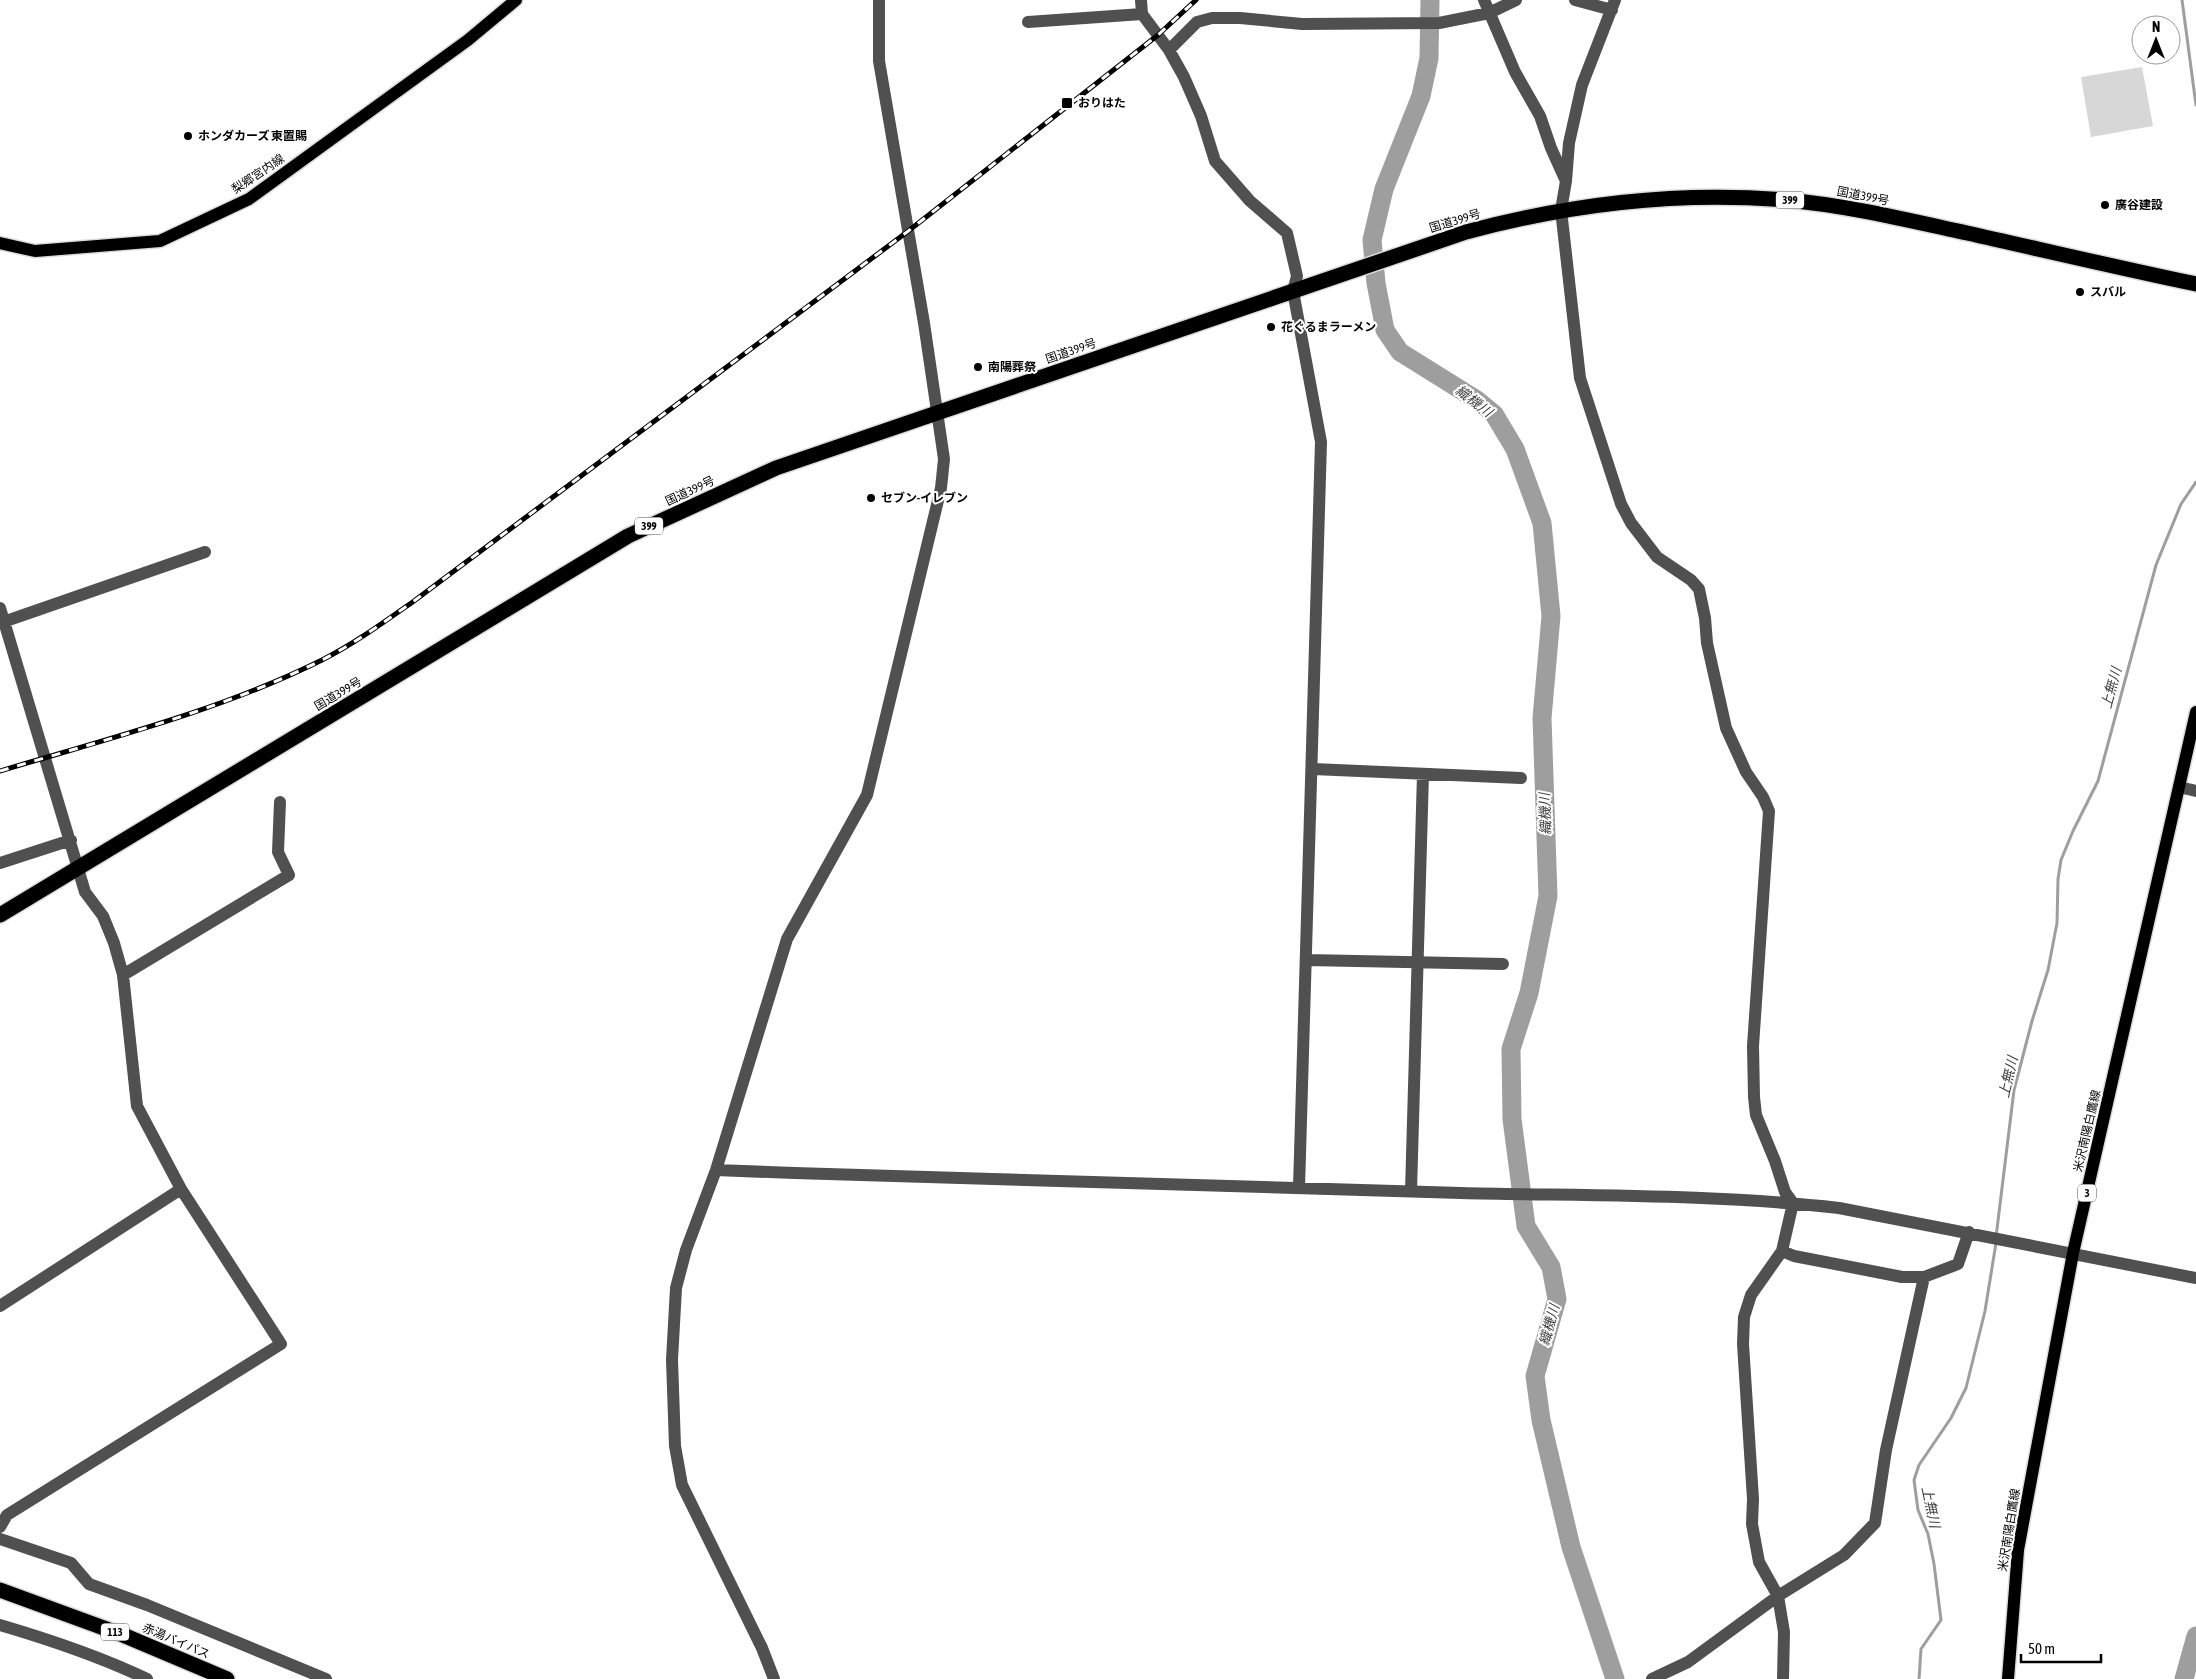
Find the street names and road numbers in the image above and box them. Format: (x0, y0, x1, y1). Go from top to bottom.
street label: 梨郷宮内線 (229, 151, 287, 197)
street label: 国道399号 (1836, 184, 1890, 208)
road number: 399 (1776, 192, 1804, 208)
street label: 国道399号 (1428, 207, 1482, 235)
street label: 国道399号 (1044, 336, 1098, 366)
street label: 国道399号 (663, 473, 717, 509)
road number: 399 (635, 518, 663, 534)
street label: 国道399号 (312, 674, 364, 714)
street label: 米沢南陽白鷹線 (2071, 1088, 2103, 1174)
road number: 3 (2078, 1184, 2096, 1202)
street label: 米沢南陽白鷹線 (1996, 1487, 2022, 1573)
street label: 赤湯バイパス (140, 1621, 212, 1661)
road number: 113 (101, 1624, 129, 1640)

